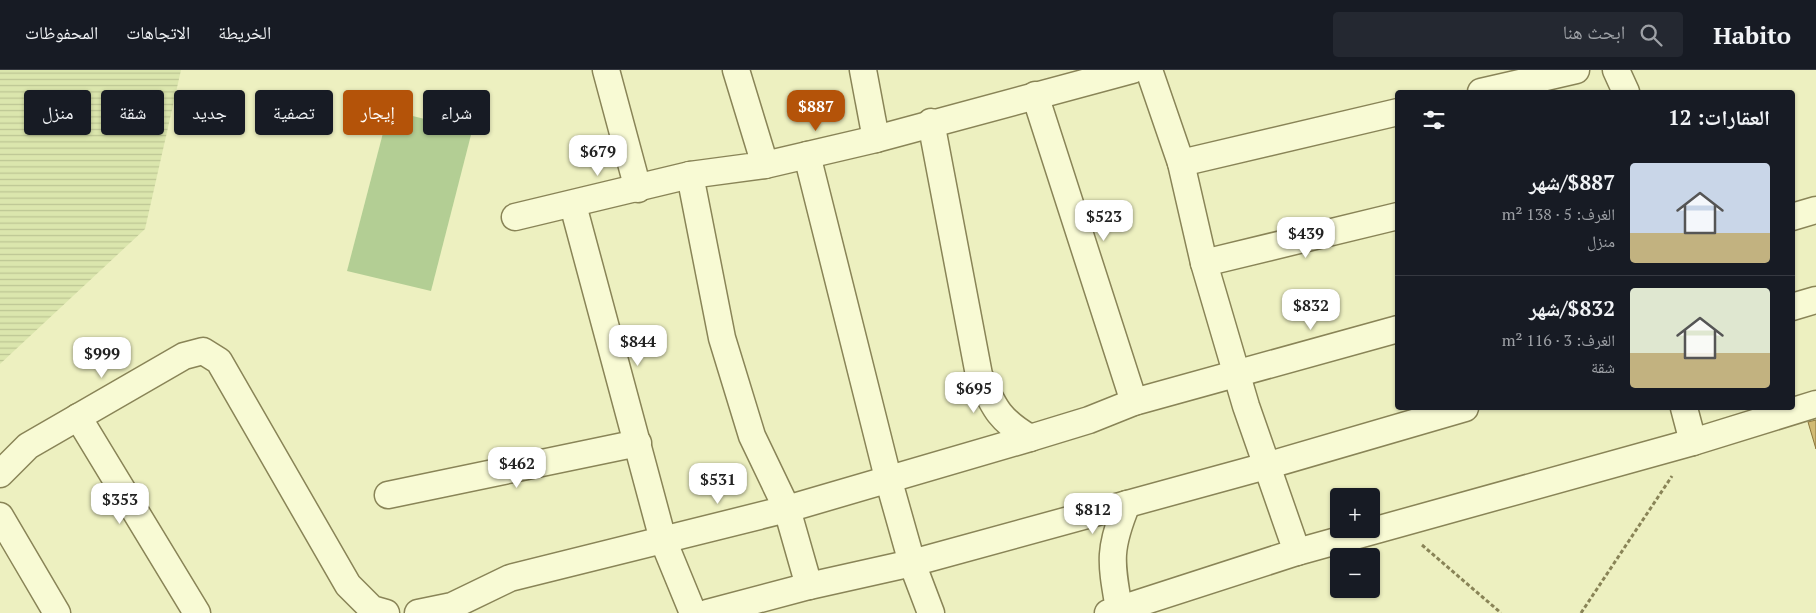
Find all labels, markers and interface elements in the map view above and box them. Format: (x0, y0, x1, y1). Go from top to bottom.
search box (1333, 12, 1683, 57)
text: ابحث هنا (1563, 19, 1625, 44)
text: Habito (1713, 19, 1791, 51)
text: المحفوظات (25, 20, 98, 44)
text: الاتجاهات (126, 20, 190, 44)
text: الخريطة (218, 20, 271, 44)
icon: search (1637, 21, 1665, 49)
chip: منزل (24, 90, 91, 135)
chip: شقة (101, 90, 164, 135)
chip: جديد (174, 90, 245, 135)
chip: تصفية (255, 90, 333, 135)
chip: إيجار (343, 90, 413, 135)
chip: شراء (423, 90, 490, 135)
pin: $887 (786, 90, 846, 132)
text: $887 (798, 95, 834, 117)
text: العقارات: 12 (1668, 103, 1770, 131)
icon: filters (1420, 106, 1448, 134)
pin: $679 (568, 134, 628, 177)
text: $679 (580, 140, 616, 162)
text: $887/شهر (1529, 168, 1615, 196)
icon: home (1670, 183, 1730, 243)
pin: $523 (1074, 200, 1134, 242)
text: الغرف: 5 · 138 m² (1502, 203, 1615, 225)
text: $523 (1086, 205, 1122, 227)
pin: $439 (1276, 216, 1336, 259)
text: $439 (1288, 222, 1324, 244)
text: منزل (1587, 230, 1615, 252)
pin: $832 (1281, 288, 1341, 331)
text: $832 (1293, 294, 1329, 316)
text: $832/شهر (1529, 294, 1615, 322)
icon: home (1670, 308, 1730, 368)
pin: $844 (608, 324, 668, 367)
text: الغرف: 3 · 116 m² (1502, 329, 1615, 351)
text: $844 (620, 330, 656, 352)
pin: $999 (72, 336, 132, 379)
text: $999 (84, 342, 120, 364)
text: شقة (1591, 356, 1615, 378)
pin: $695 (944, 372, 1004, 414)
text: $695 (956, 377, 992, 399)
pin: $462 (487, 446, 547, 489)
text: $462 (499, 452, 535, 474)
pin: $531 (688, 462, 748, 505)
text: $531 (700, 468, 736, 490)
pin: $353 (90, 482, 150, 525)
text: $353 (102, 488, 138, 510)
map controls (1330, 488, 1380, 598)
button: + (1330, 488, 1380, 538)
pin: $812 (1063, 492, 1123, 535)
text: $812 (1075, 498, 1111, 520)
button: − (1330, 548, 1380, 598)

